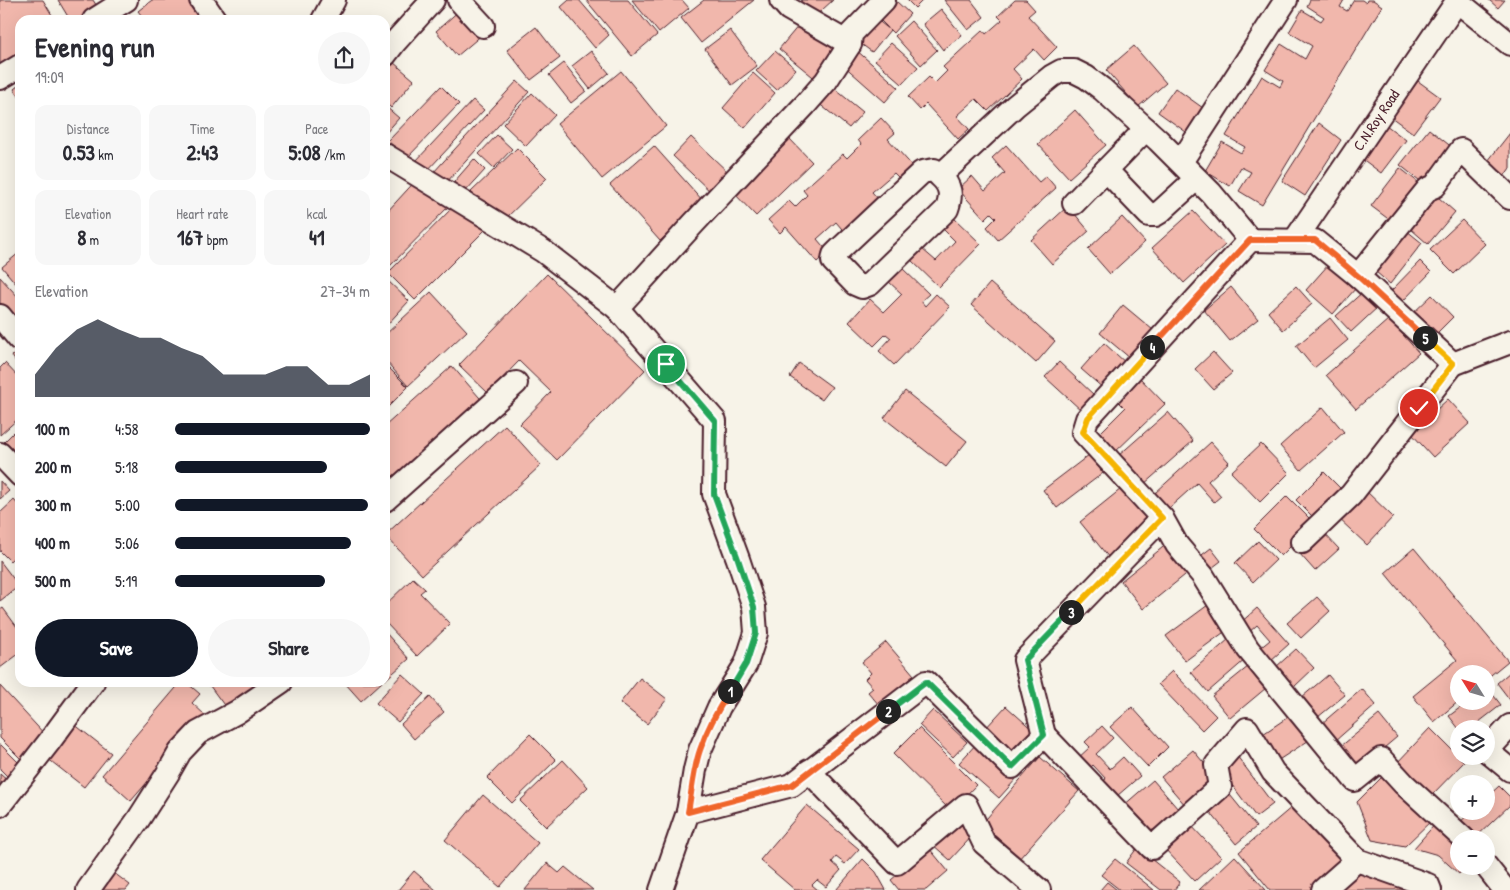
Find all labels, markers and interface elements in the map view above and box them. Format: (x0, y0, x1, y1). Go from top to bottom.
text: Evening run (35, 28, 155, 66)
button: share (318, 32, 370, 84)
text: 19:09 (35, 66, 63, 88)
street label: C.N.Roy Road (1348, 85, 1404, 155)
text: Distance (67, 119, 110, 138)
text: Time (190, 119, 215, 138)
text: Pace (305, 119, 328, 138)
text: 0.53 (63, 138, 95, 167)
text: 2:43 (187, 138, 218, 167)
text: 5:08 (288, 138, 321, 167)
text: km (95, 145, 114, 164)
text: /km (321, 145, 345, 164)
text: Elevation (65, 204, 111, 223)
text: Heart rate (176, 204, 229, 223)
text: kcal (307, 204, 327, 223)
text: 8 (77, 223, 86, 252)
text: 167 (177, 223, 203, 252)
text: 41 (309, 223, 325, 252)
text: m (86, 230, 99, 249)
text: bpm (203, 230, 228, 249)
text: Elevation (35, 280, 88, 302)
text: 27–34 m (320, 280, 370, 302)
pin: 5 (1412, 326, 1438, 350)
text: 5 (1423, 329, 1428, 348)
pin: 4 (1140, 334, 1164, 360)
text: 4 (1150, 338, 1155, 357)
pin (645, 343, 687, 385)
icon: arrive (652, 350, 680, 378)
pin (1398, 387, 1440, 429)
icon: check (1405, 394, 1433, 422)
text: 100 m (35, 418, 70, 440)
text: 4:58 (115, 418, 138, 440)
text: 200 m (35, 456, 71, 478)
text: 5:18 (115, 456, 138, 478)
text: 300 m (35, 494, 71, 516)
text: 5:00 (115, 494, 140, 516)
text: 400 m (35, 532, 70, 554)
text: 5:06 (115, 532, 139, 554)
text: 500 m (35, 570, 71, 592)
text: 5:19 (115, 570, 137, 592)
pin: 3 (1058, 600, 1084, 624)
text: 3 (1068, 603, 1075, 622)
button: Save (35, 619, 198, 677)
button: Share (208, 619, 370, 677)
north arrow (1450, 665, 1495, 710)
map controls (1450, 665, 1495, 875)
pin: 1 (718, 678, 742, 704)
text: 1 (728, 682, 733, 701)
pin: 2 (876, 698, 900, 724)
text: 2 (885, 702, 892, 721)
button: layers (1450, 720, 1495, 765)
button: + (1450, 775, 1495, 820)
button: − (1450, 830, 1495, 875)

